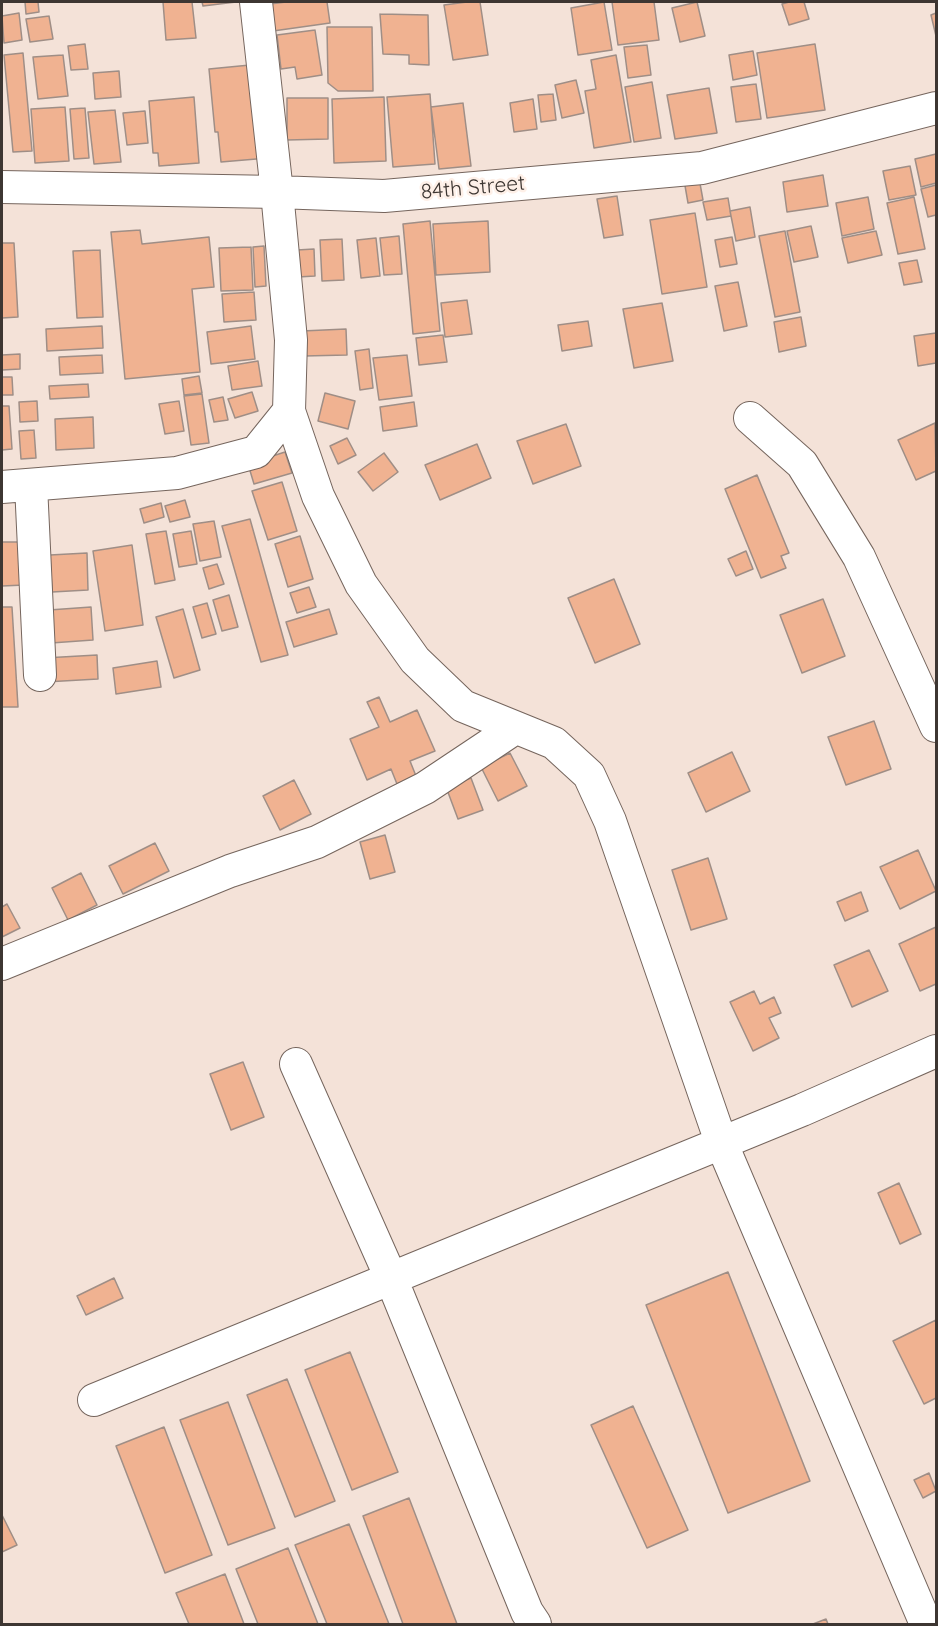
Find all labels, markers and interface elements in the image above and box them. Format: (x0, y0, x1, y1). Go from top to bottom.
street label: 84th Street (420, 171, 526, 205)

